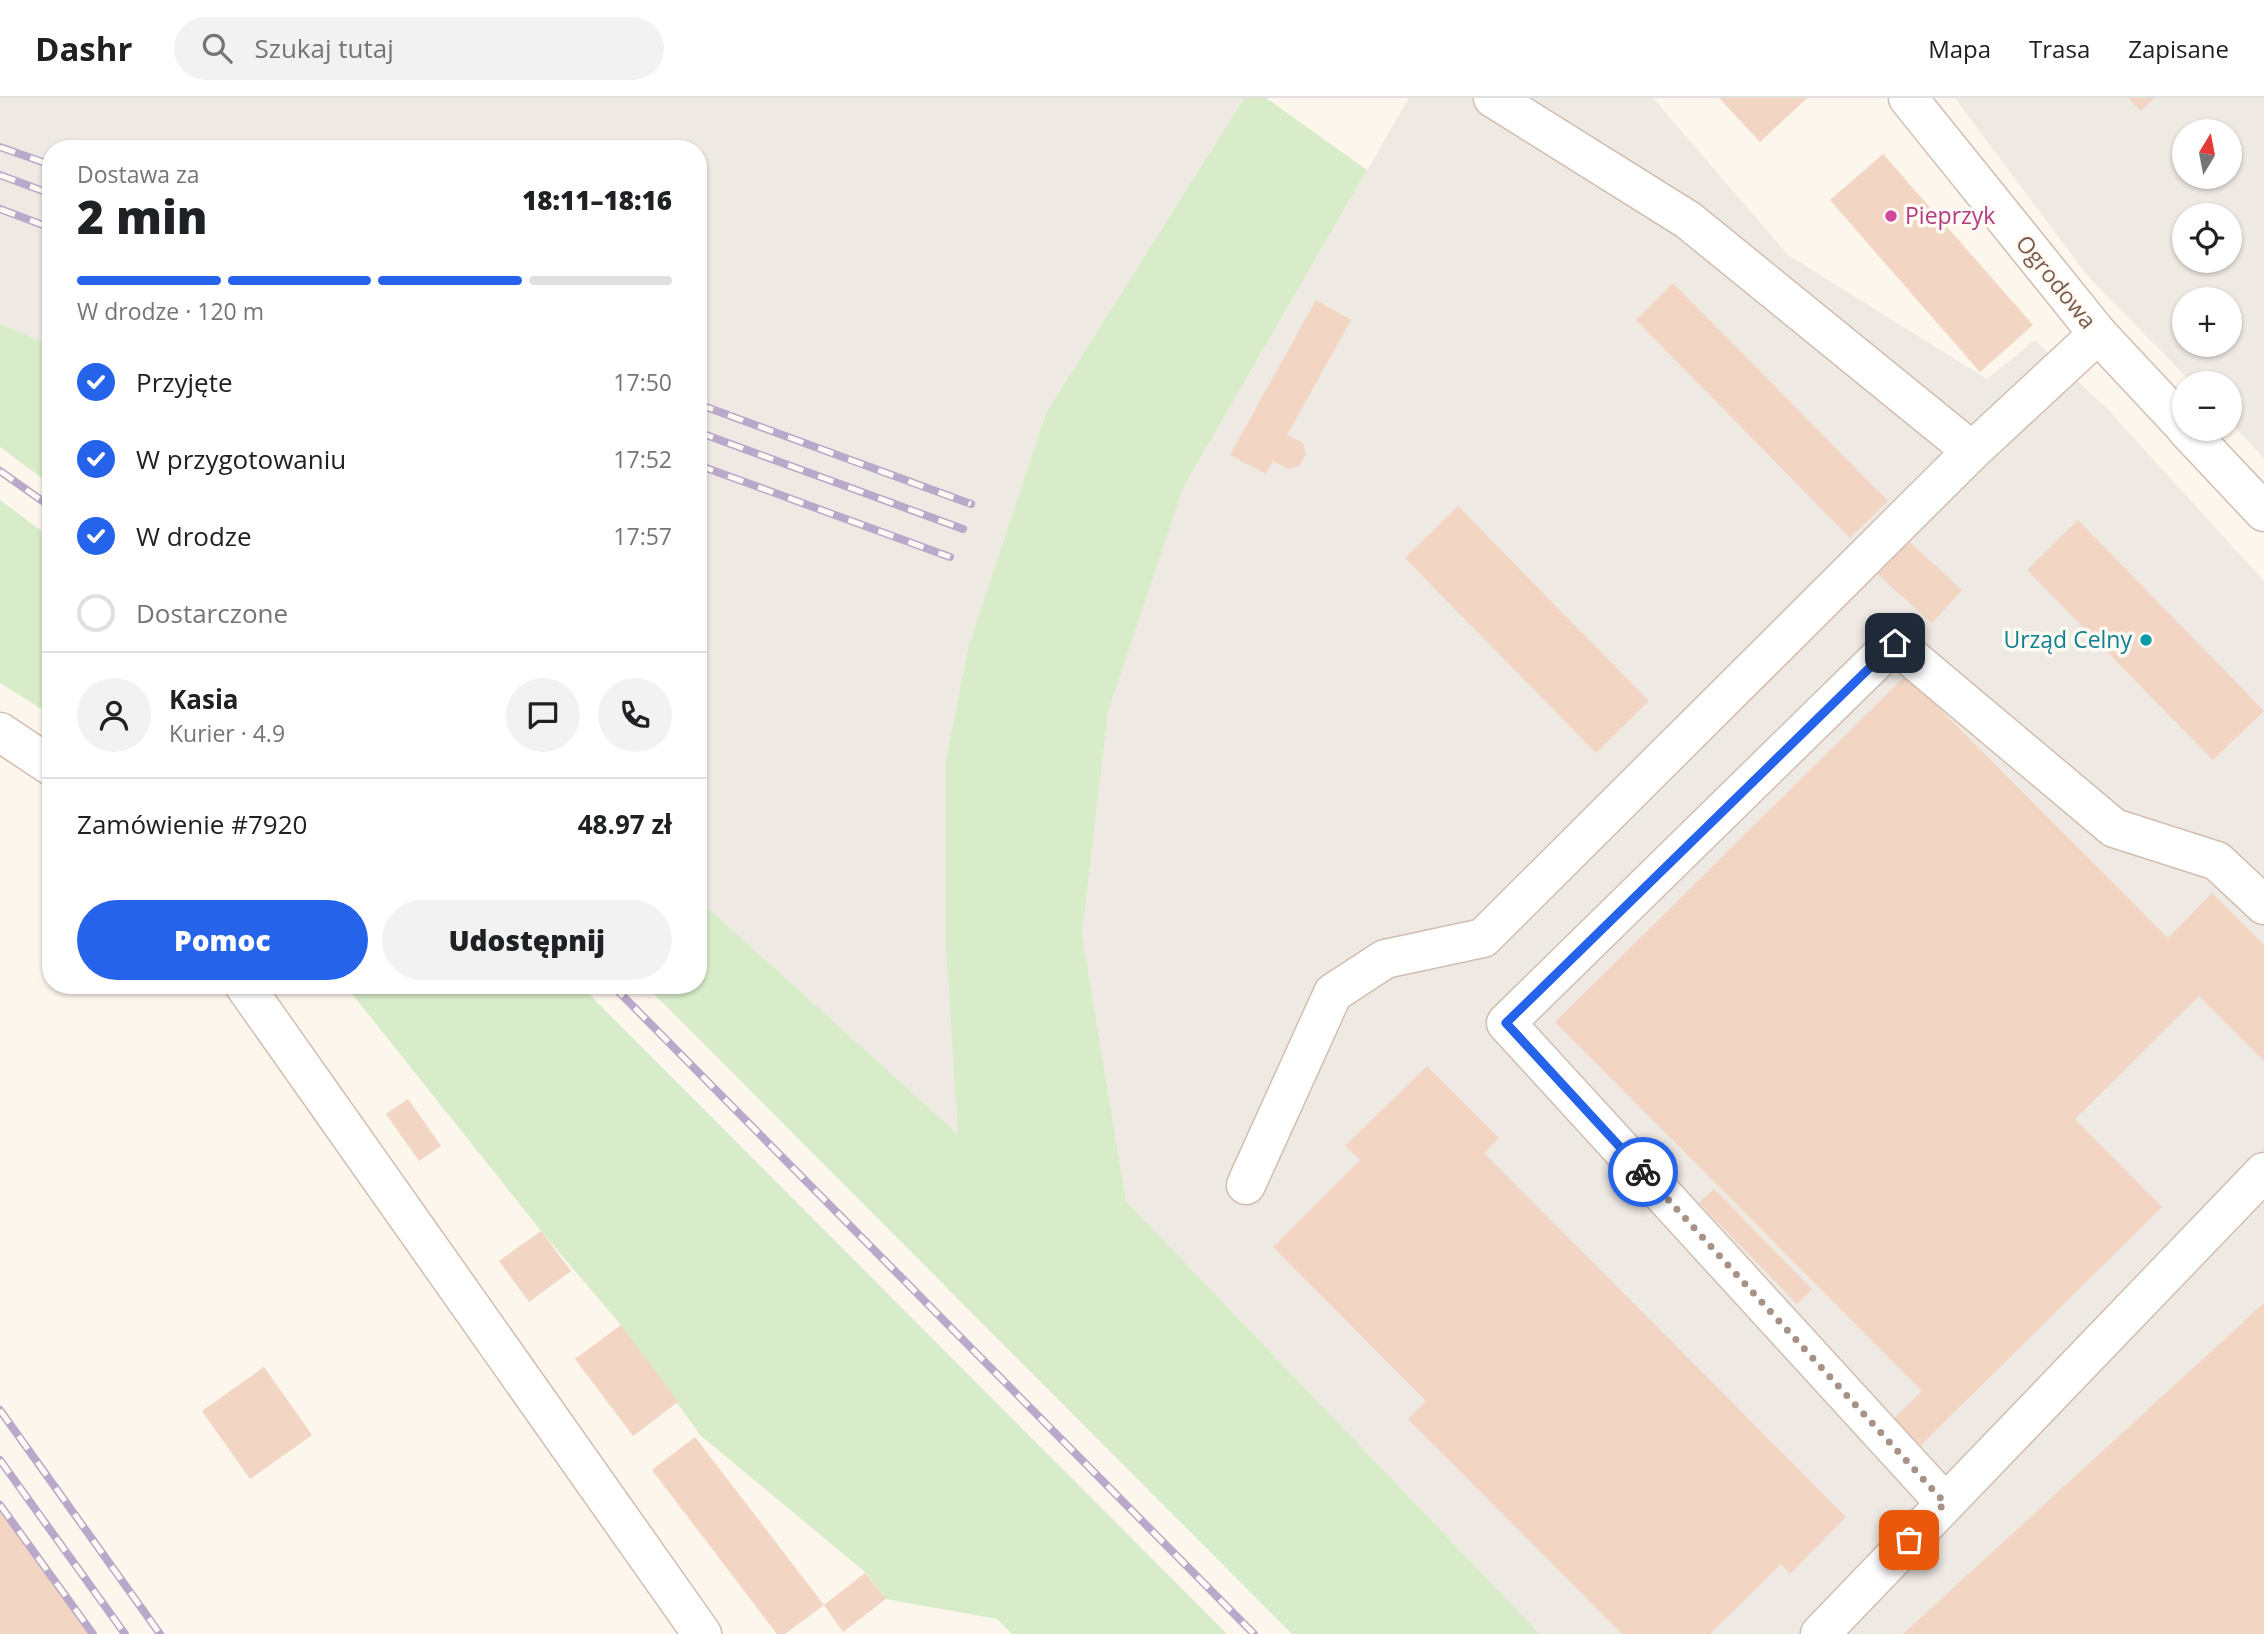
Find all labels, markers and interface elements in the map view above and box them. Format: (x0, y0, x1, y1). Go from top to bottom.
search box (174, 17, 664, 80)
text: Dashr (35, 26, 132, 71)
icon: search (198, 29, 236, 67)
text: Szukaj tutaj (254, 30, 394, 66)
text: Mapa (1928, 32, 1991, 65)
text: Trasa (2029, 32, 2090, 65)
text: Zapisane (2128, 32, 2229, 65)
north arrow (2172, 119, 2242, 189)
map controls (2172, 119, 2242, 441)
text: Dostawa za (77, 158, 200, 190)
text: 18:11–18:16 (522, 182, 672, 218)
text: 2 min (77, 185, 208, 247)
place label: Pieprzyk (1905, 199, 1995, 231)
button: locate (2172, 203, 2242, 273)
marker: Pieprzyk (1883, 208, 1899, 224)
street label: Ogrodowa (2009, 228, 2104, 335)
button: + (2172, 287, 2242, 357)
text: W drodze · 120 m (77, 295, 264, 327)
icon: check (77, 363, 115, 401)
text: Przyjęte (136, 364, 233, 400)
text: 17:50 (613, 366, 672, 398)
button: − (2172, 371, 2242, 441)
icon: check (77, 440, 115, 478)
text: W przygotowaniu (136, 441, 346, 477)
text: 17:52 (613, 443, 672, 475)
icon: check (77, 517, 115, 555)
text: W drodze (136, 518, 252, 554)
text: 17:57 (613, 520, 672, 552)
text: Dostarczone (136, 595, 288, 631)
pin (1865, 613, 1925, 673)
place label: Urząd Celny (2003, 623, 2132, 655)
icon: home (1876, 624, 1914, 662)
marker: Urząd Celny (2138, 632, 2154, 648)
button: person (77, 678, 151, 752)
button: chat (506, 678, 580, 752)
button: phone (598, 678, 672, 752)
text: Kasia (169, 681, 239, 717)
text: Kurier · 4.9 (169, 717, 285, 749)
text: Zamówienie #7920 (77, 806, 307, 842)
text: 48.97 zł (578, 806, 672, 842)
button: Pomoc (77, 900, 368, 980)
button: Udostępnij (382, 900, 672, 980)
courier (1608, 1137, 1678, 1207)
icon: bike (1624, 1153, 1662, 1191)
pin (1879, 1510, 1939, 1570)
icon: bag (1890, 1521, 1928, 1559)

